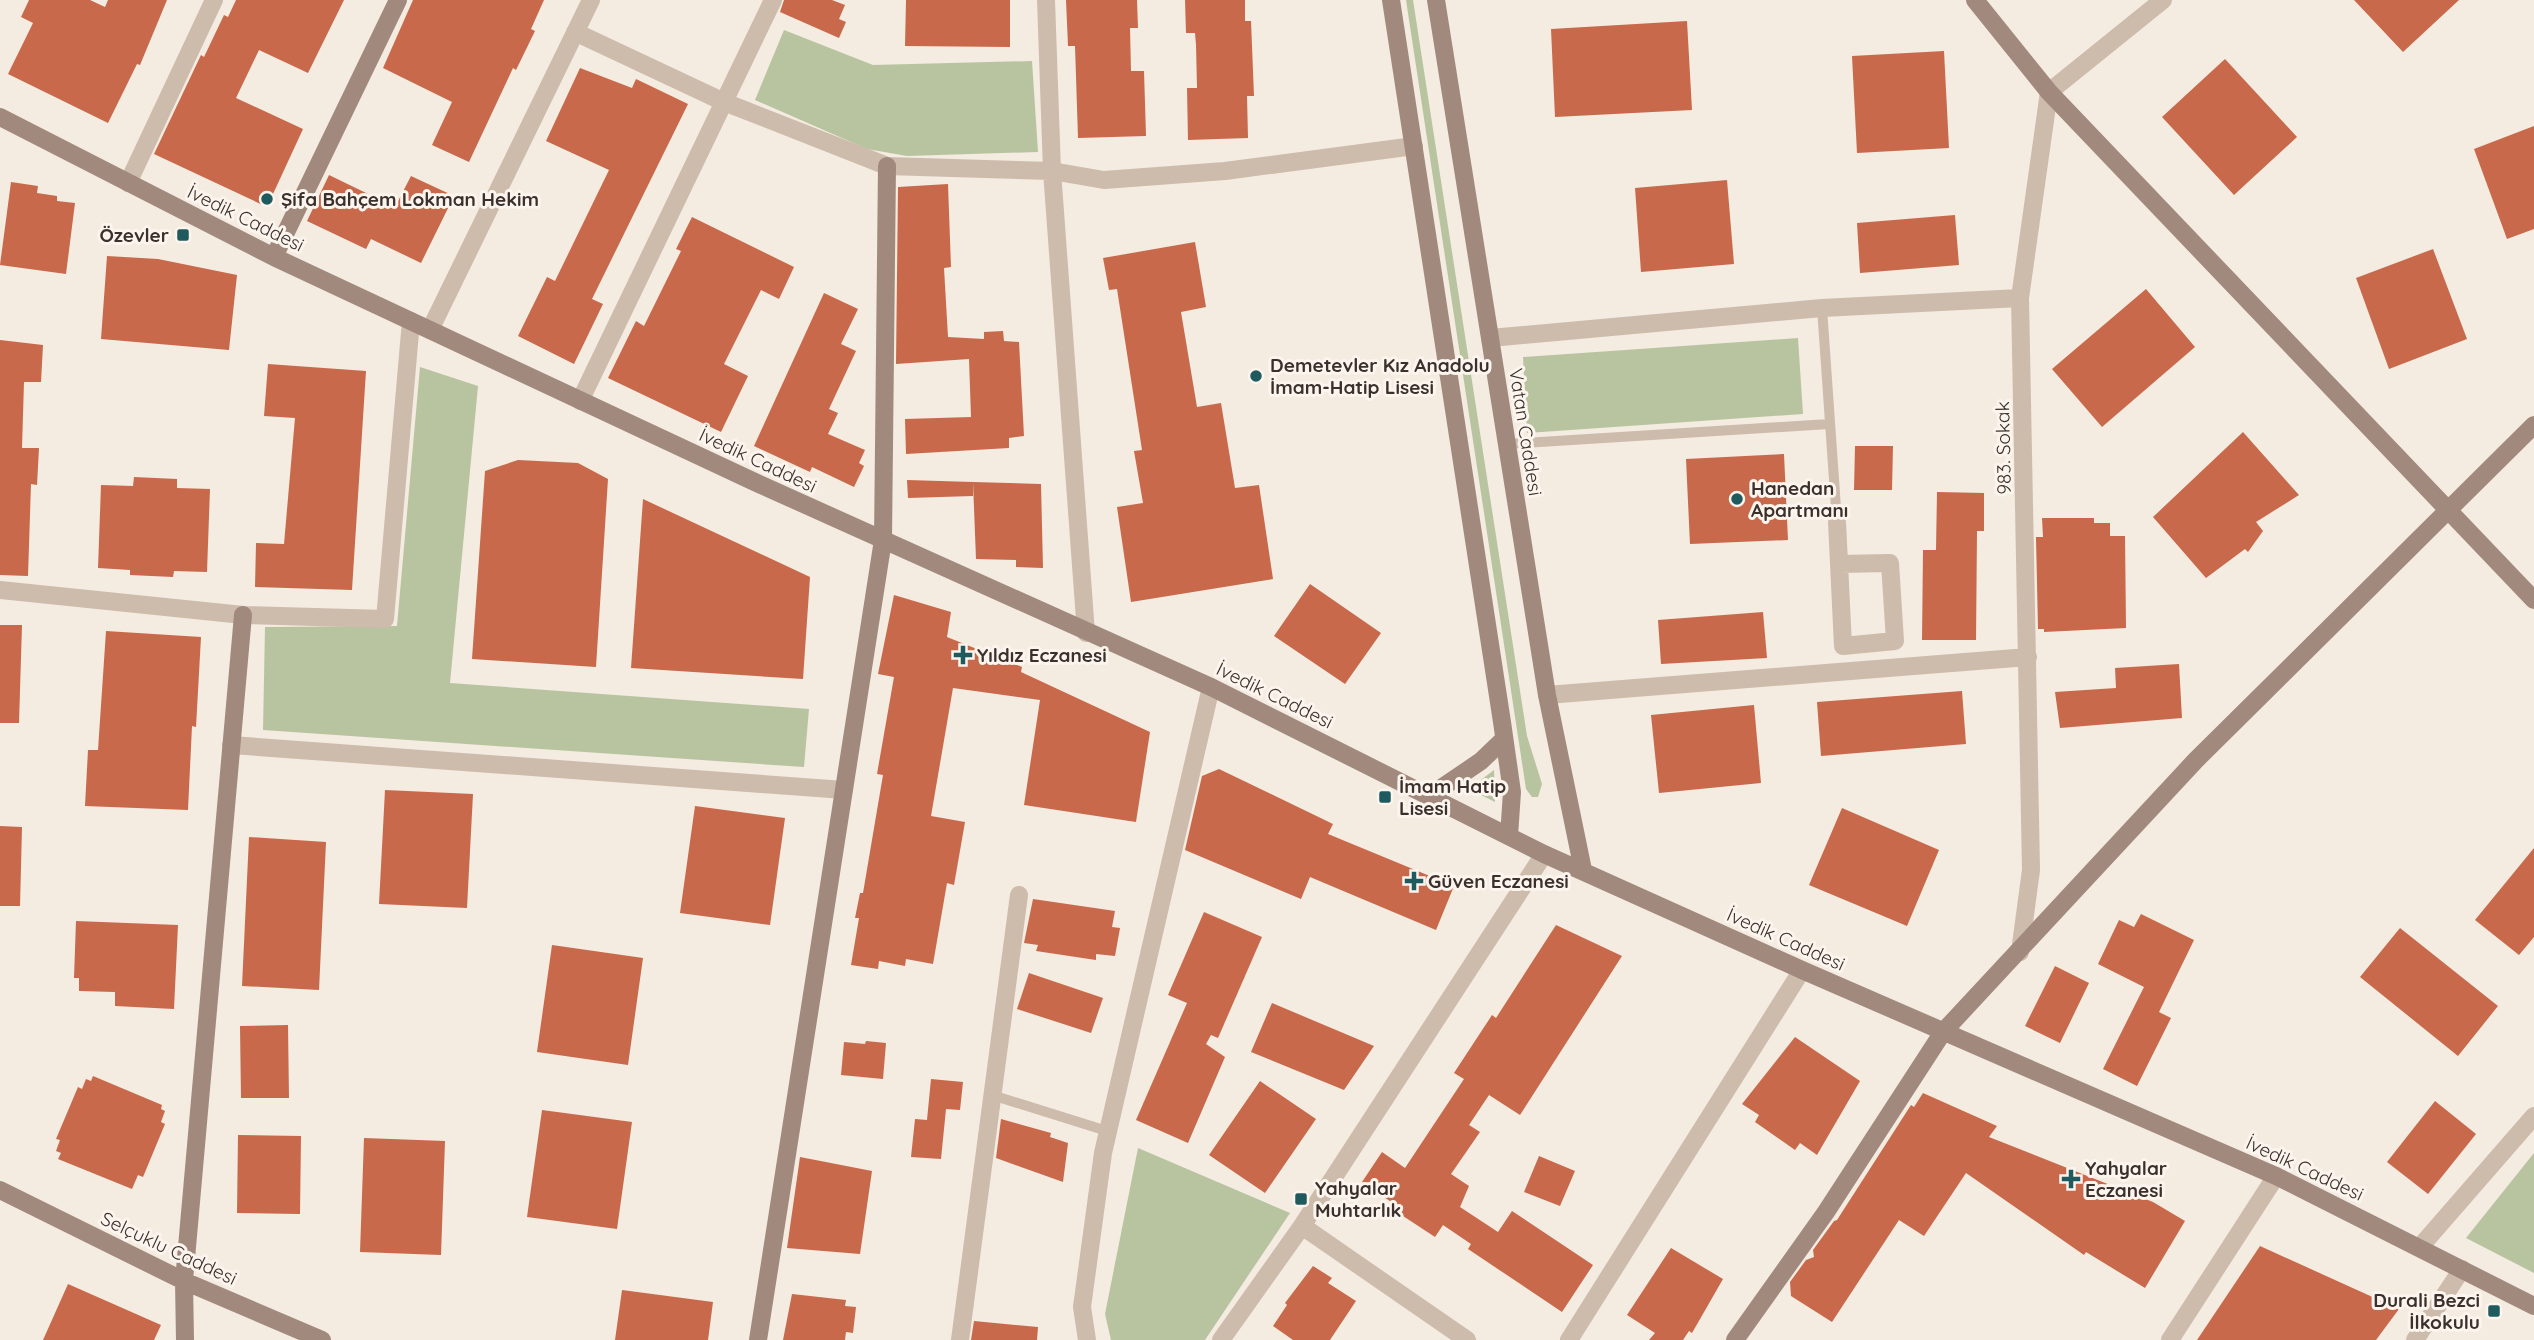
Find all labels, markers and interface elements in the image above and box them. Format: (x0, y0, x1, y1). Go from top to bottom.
street label: İvedik Caddesi (184, 179, 308, 257)
place label: Şifa Bahçem Lokman Hekim (281, 187, 539, 211)
marker: Şifa Bahçem Lokman Hekim (259, 191, 275, 207)
place label: Özevler (99, 223, 169, 247)
marker: Özevler (175, 227, 191, 243)
place label: Demetevler Kız Anadolu İmam-Hatip Lisesi (1270, 353, 1490, 399)
street label: Vatan Caddesi (1504, 367, 1548, 497)
marker: Demetevler Kız Anadolu İmam-Hatip Lisesi (1248, 368, 1264, 384)
street label: 983. Sokak (1990, 401, 2016, 495)
street label: İvedik Caddesi (695, 422, 821, 498)
place label: Hanedan Apartmanı (1751, 476, 1848, 522)
marker: Hanedan Apartmanı (1729, 491, 1745, 507)
place label: Yıldız Eczanesi (977, 643, 1107, 667)
marker: Yıldız Eczanesi (955, 647, 971, 663)
street label: İvedik Caddesi (1213, 656, 1337, 734)
place label: İmam Hatip Lisesi (1399, 774, 1506, 820)
marker: İmam Hatip Lisesi (1377, 789, 1393, 805)
place label: Güven Eczanesi (1428, 869, 1569, 893)
marker: Güven Eczanesi (1406, 873, 1422, 889)
street label: İvedik Caddesi (1723, 902, 1849, 976)
street label: İvedik Caddesi (2242, 1130, 2368, 1206)
place label: Yahyalar Eczanesi (2085, 1156, 2167, 1202)
marker: Yahyalar Eczanesi (2063, 1171, 2079, 1187)
place label: Yahyalar Muhtarlık (1315, 1176, 1401, 1222)
marker: Yahyalar Muhtarlık (1293, 1191, 1309, 1207)
street label: Selçuklu Caddesi (97, 1206, 241, 1290)
place label: Durali Bezci İlkokulu (2373, 1288, 2480, 1334)
marker: Durali Bezci İlkokulu (2486, 1303, 2502, 1319)

